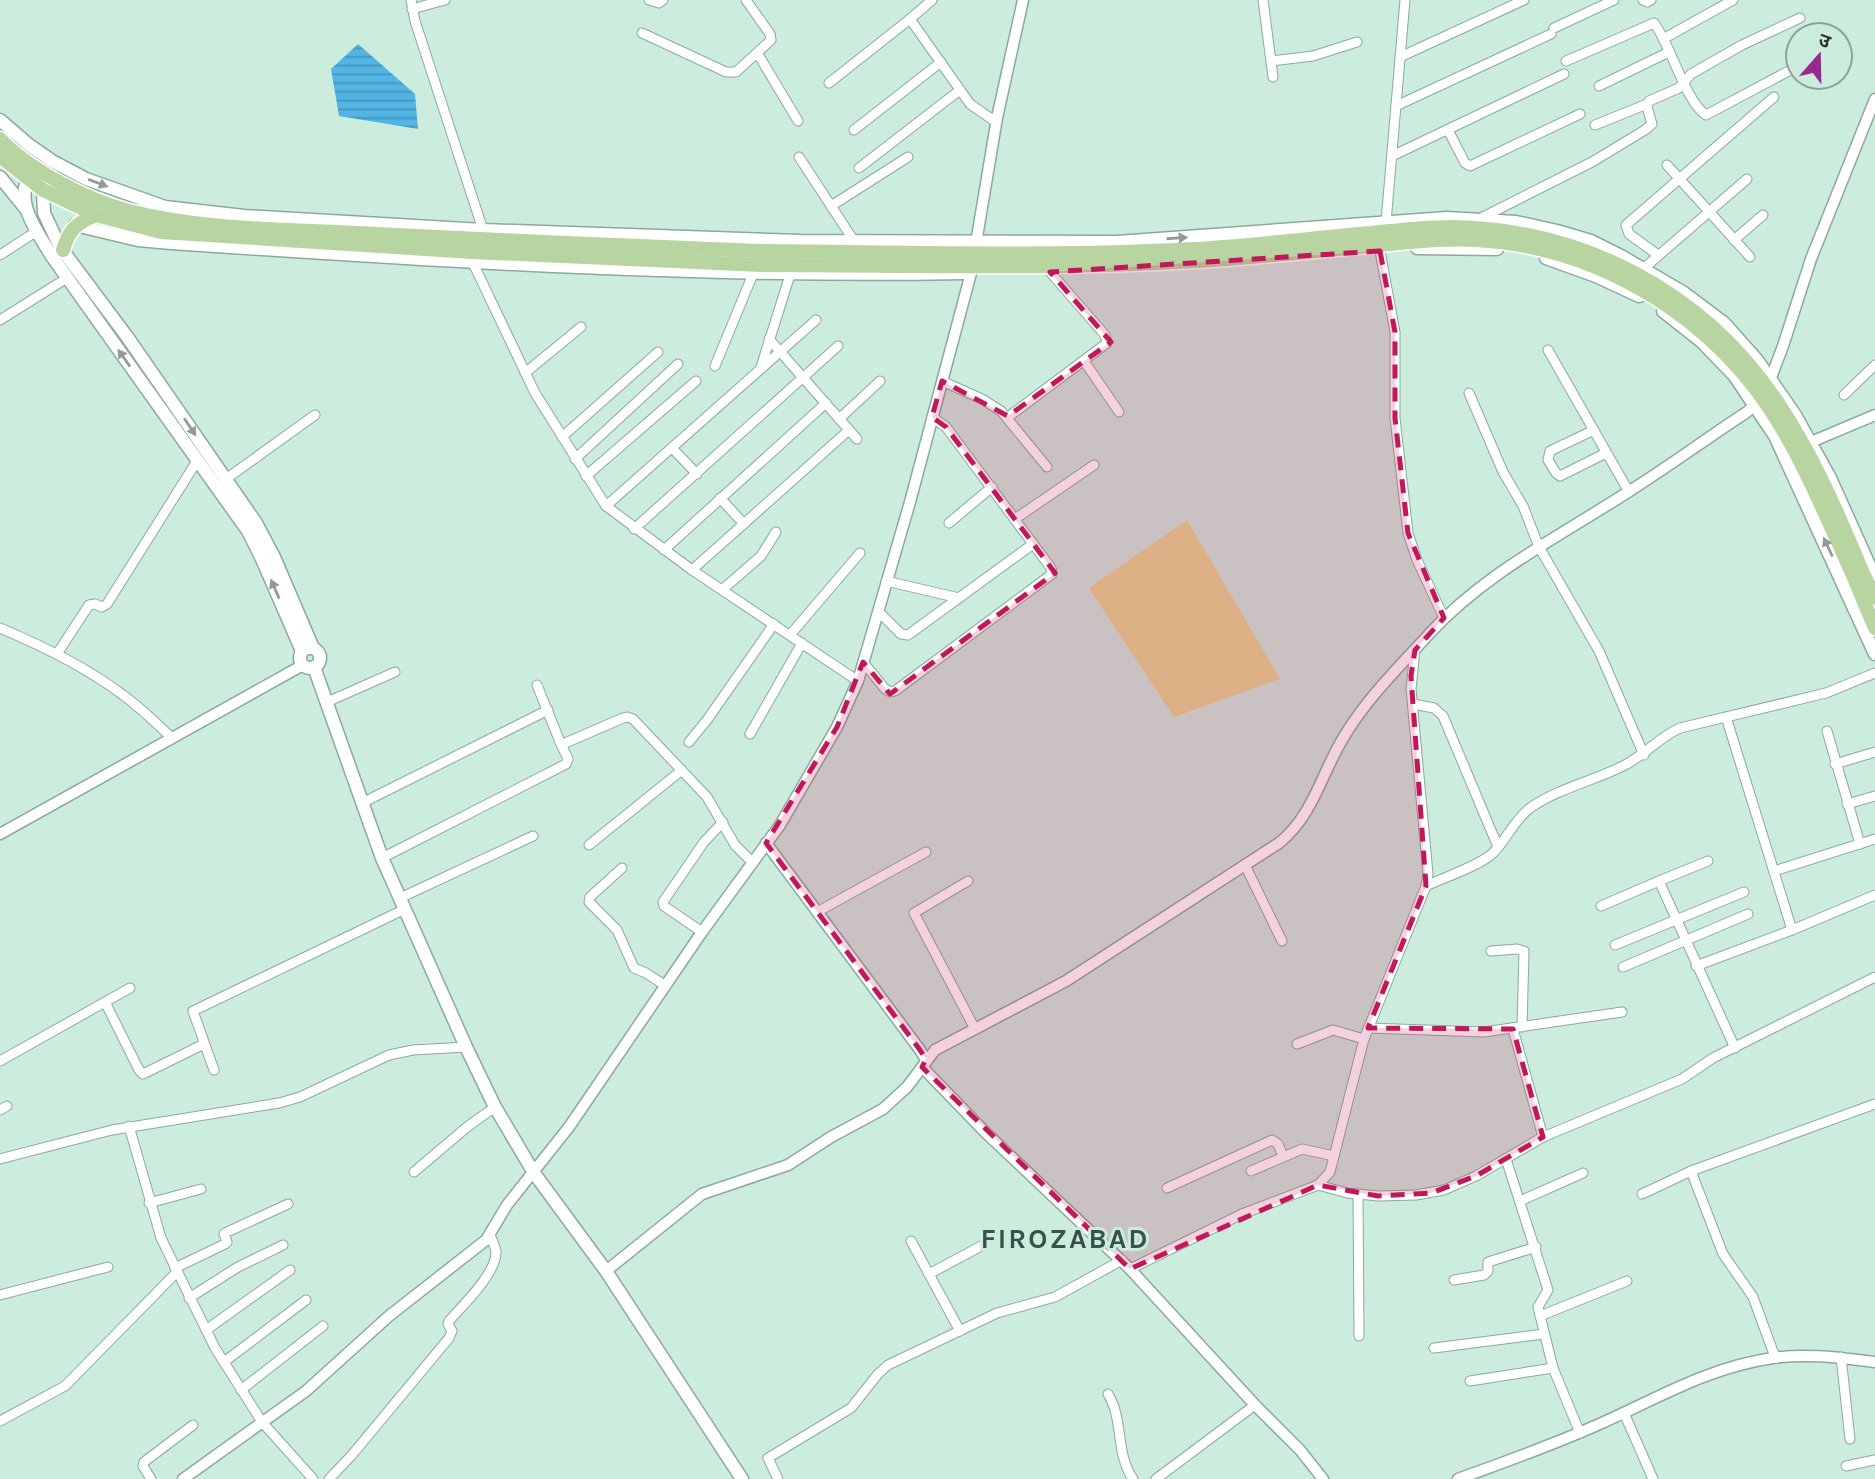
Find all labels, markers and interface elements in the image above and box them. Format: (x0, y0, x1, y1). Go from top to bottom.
north arrow (1784, 21, 1854, 91)
text: उ (1815, 29, 1834, 54)
one-way arrow (87, 178, 108, 189)
one-way arrow (1166, 232, 1188, 243)
one-way arrow (117, 349, 131, 367)
one-way arrow (183, 418, 197, 436)
one-way arrow (1822, 537, 1833, 557)
one-way arrow (269, 579, 281, 599)
district label: FIROZABAD (981, 1222, 1149, 1255)

